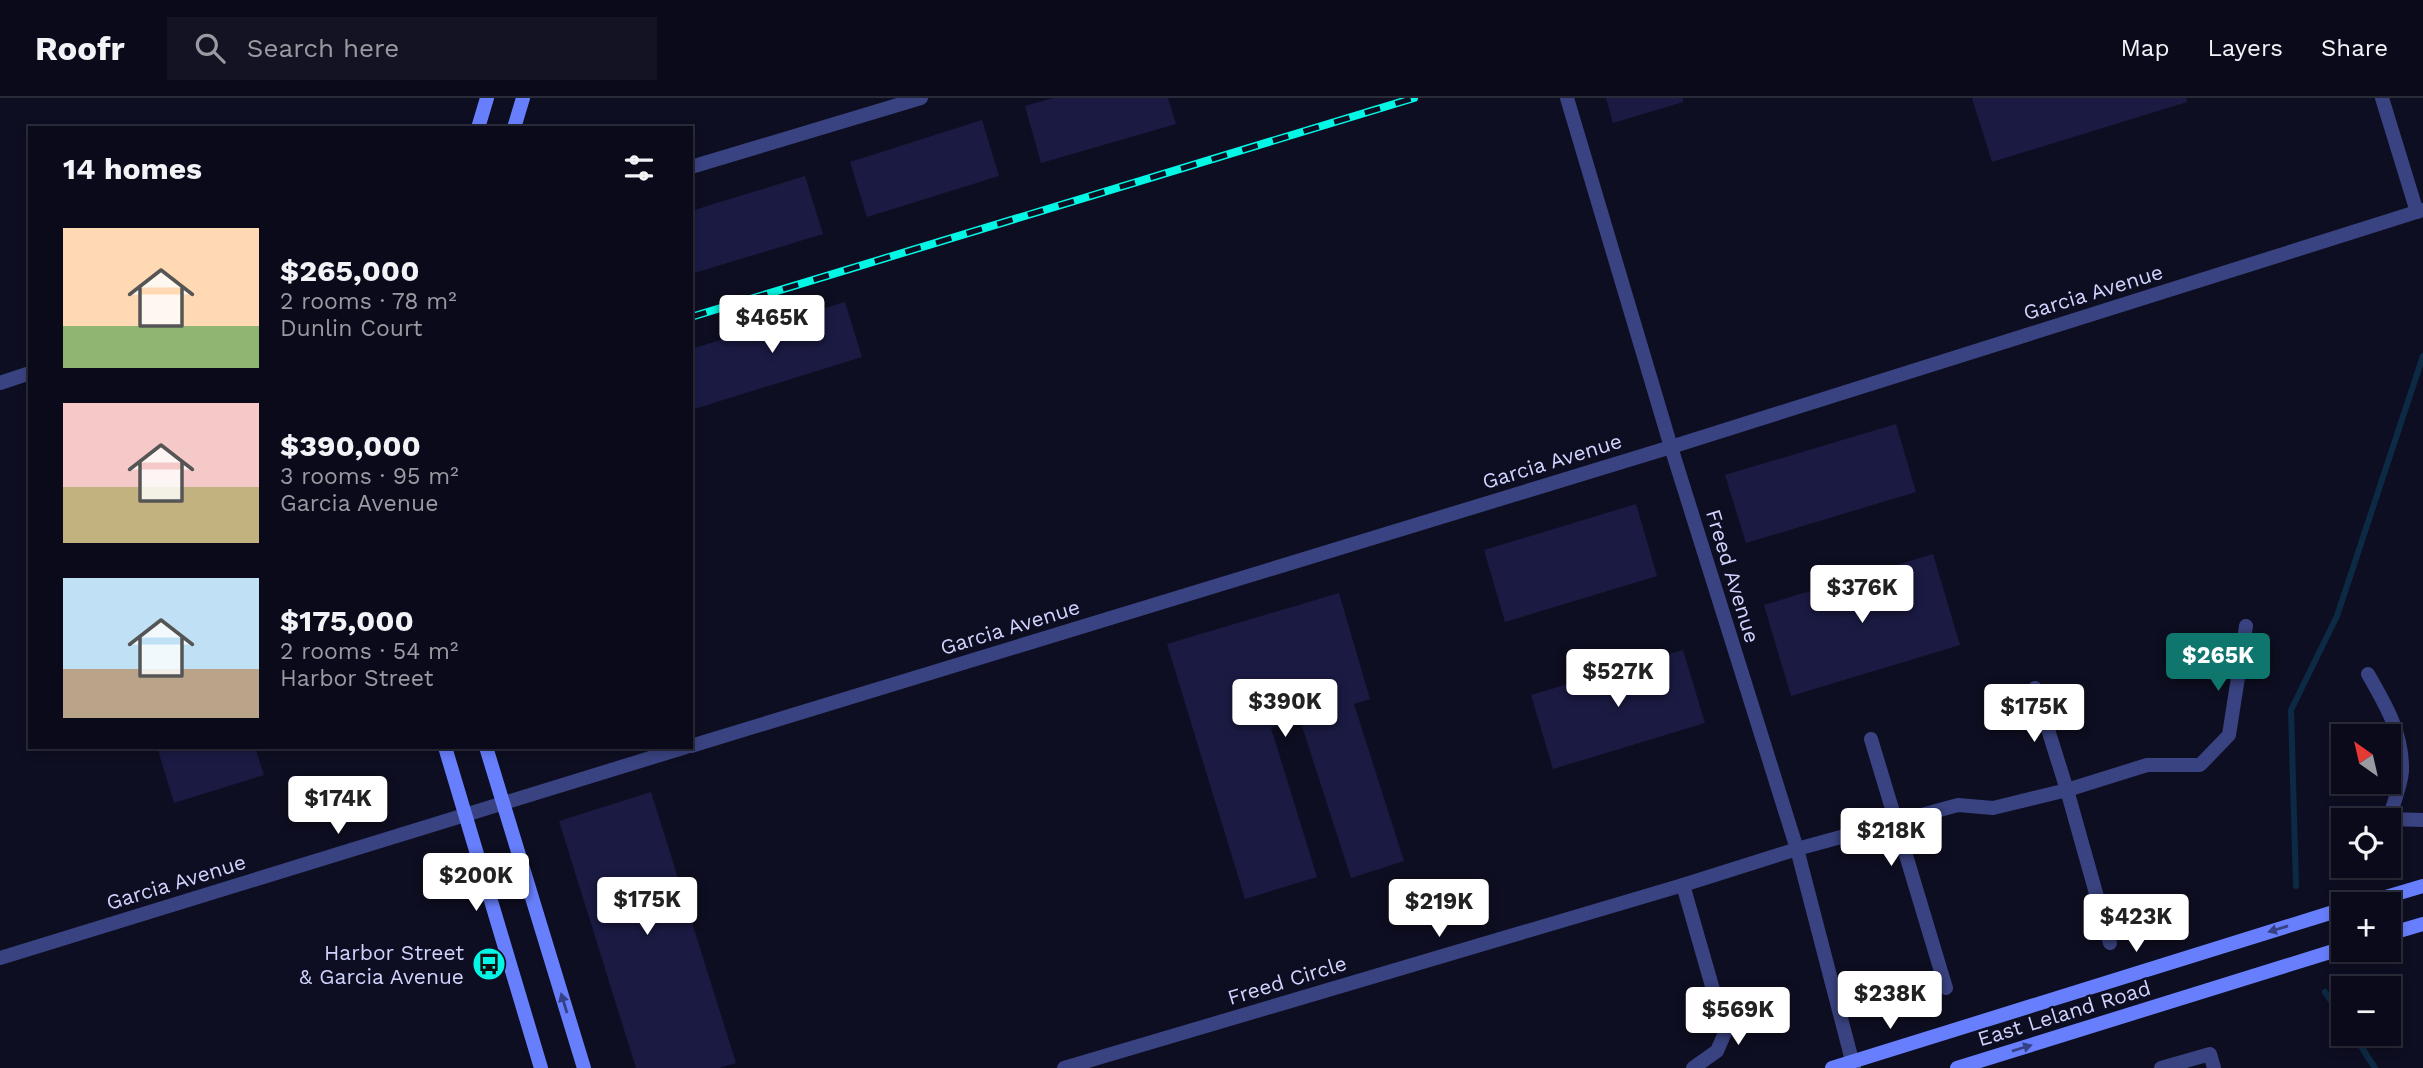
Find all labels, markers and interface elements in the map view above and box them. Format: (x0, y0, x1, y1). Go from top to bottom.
search box (167, 17, 657, 80)
text: Roofr (35, 29, 125, 68)
icon: search (191, 29, 229, 67)
text: Search here (247, 33, 399, 63)
text: Map (2121, 34, 2169, 62)
text: Layers (2207, 34, 2283, 62)
text: Share (2321, 34, 2388, 62)
icon: filters (620, 149, 658, 187)
text: 14 homes (63, 151, 202, 186)
text: $265,000 (280, 253, 419, 288)
icon: home (119, 256, 203, 340)
street label: Garcia Avenue (2020, 259, 2166, 325)
text: 2 rooms · 78 m² (280, 288, 457, 315)
pin: $465K (723, 296, 821, 355)
text: $465K (735, 304, 809, 331)
text: Dunlin Court (280, 315, 422, 342)
text: $390,000 (280, 428, 421, 463)
street label: Garcia Avenue (1479, 428, 1625, 494)
icon: home (119, 431, 203, 515)
text: 3 rooms · 95 m² (280, 463, 459, 490)
text: Garcia Avenue (280, 490, 438, 517)
street label: Freed Avenue (1701, 506, 1765, 646)
pin: $376K (1813, 566, 1911, 625)
text: $376K (1826, 574, 1898, 601)
street label: Garcia Avenue (937, 594, 1083, 660)
text: $175,000 (280, 603, 414, 638)
icon: home (119, 606, 203, 690)
pin: $265K (2169, 634, 2267, 693)
text: 2 rooms · 54 m² (280, 638, 458, 665)
text: $265K (2182, 642, 2254, 669)
pin: $527K (1569, 650, 1667, 709)
text: $527K (1582, 658, 1654, 685)
text: Harbor Street (280, 665, 433, 692)
pin: $390K (1236, 680, 1334, 739)
pin: $175K (1985, 684, 2083, 744)
text: $390K (1248, 688, 1322, 715)
text: $175K (2000, 693, 2068, 720)
north arrow (2331, 724, 2401, 794)
map controls (2331, 724, 2401, 1046)
pin: $174K (289, 776, 387, 836)
text: $174K (304, 785, 372, 812)
pin: $218K (1842, 808, 1940, 868)
button: locate (2331, 808, 2401, 878)
text: $218K (1857, 817, 1925, 844)
street label: Garcia Avenue (103, 849, 249, 915)
pin: $200K (427, 854, 525, 913)
text: $200K (439, 862, 513, 889)
pin: $175K (598, 878, 696, 937)
pin: $219K (1390, 880, 1488, 939)
text: $175K (613, 886, 681, 913)
text: $219K (1405, 888, 1473, 915)
button: + (2331, 892, 2401, 962)
pin: $423K (2087, 894, 2185, 954)
text: $423K (2100, 903, 2172, 930)
one-way arrow (2267, 924, 2288, 935)
place label: Harbor Street & Garcia Avenue (299, 940, 464, 989)
bus stop icon: Harbor Street & Garcia Avenue (470, 945, 508, 983)
street label: Freed Circle (1224, 950, 1350, 1010)
pin: $238K (1841, 972, 1939, 1031)
street label: East Leland Road (1974, 975, 2154, 1051)
button: − (2331, 976, 2401, 1046)
text: $238K (1854, 980, 1926, 1007)
pin: $569K (1689, 988, 1787, 1047)
one-way arrow (558, 992, 569, 1013)
text: $569K (1702, 996, 1774, 1023)
one-way arrow (2012, 1042, 2033, 1052)

